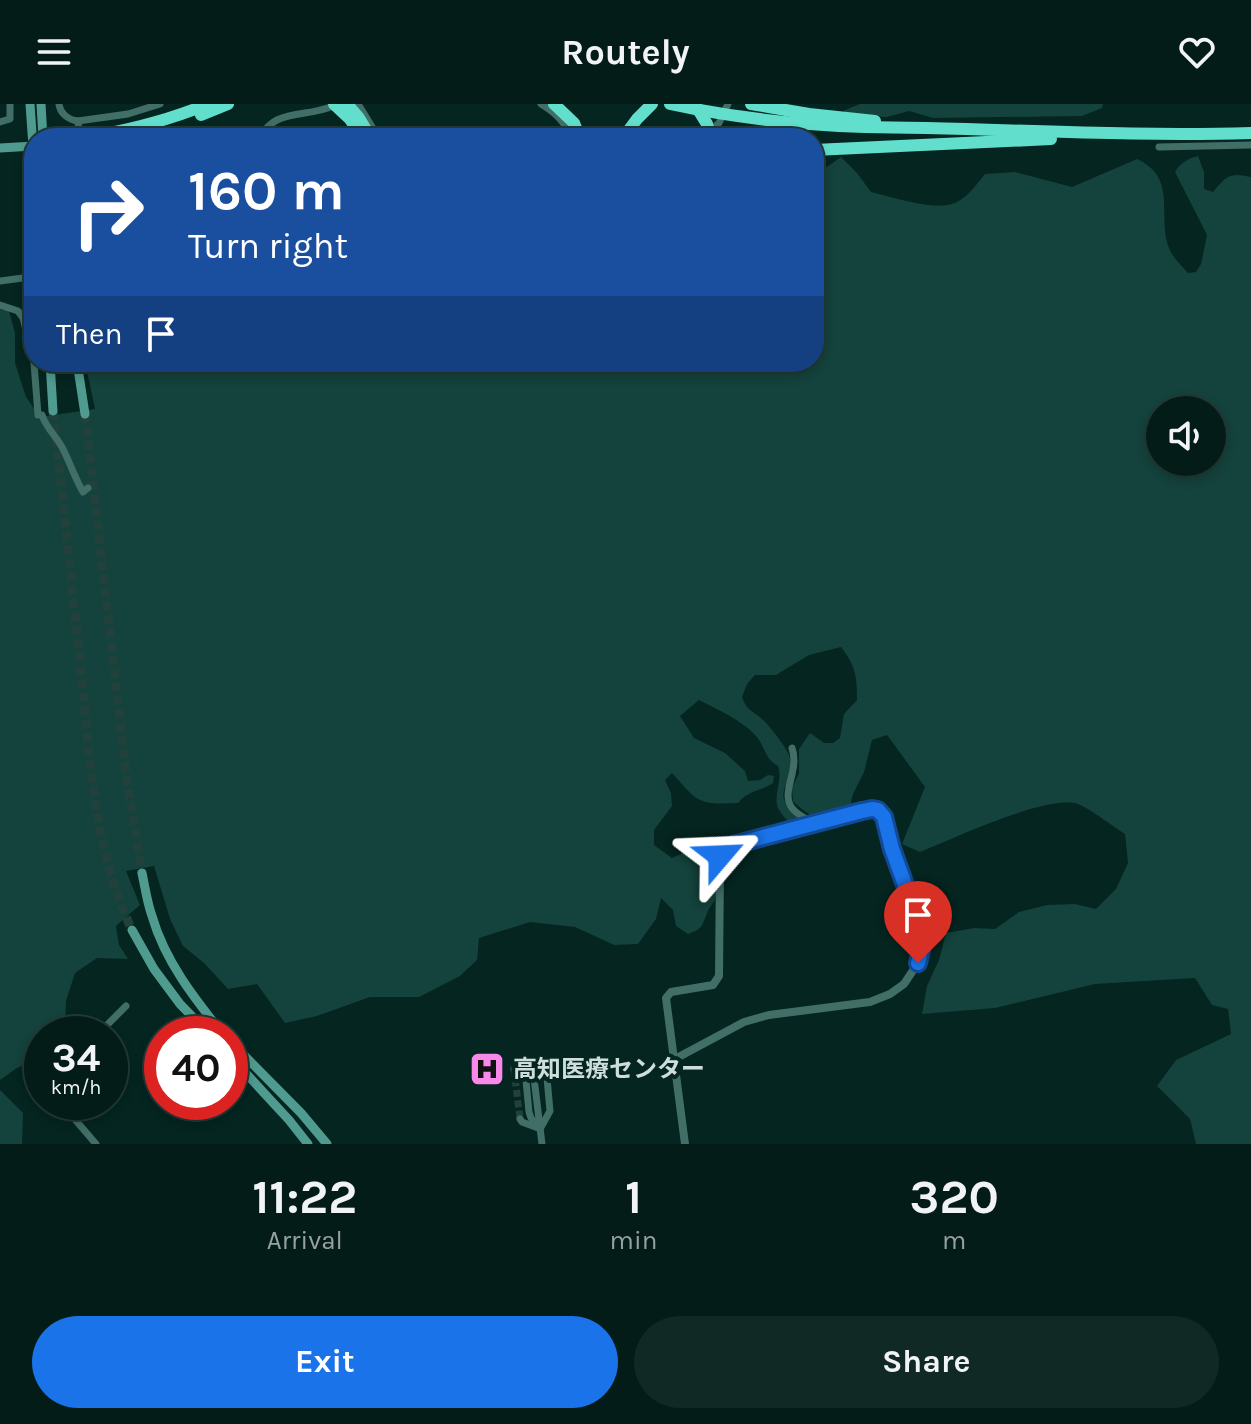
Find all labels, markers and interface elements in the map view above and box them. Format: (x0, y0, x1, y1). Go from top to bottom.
icon: menu (32, 30, 76, 74)
icon: heart (1175, 30, 1219, 74)
text: Routely (561, 31, 690, 73)
text: 160 m (188, 158, 345, 223)
icon: right (56, 160, 160, 264)
text: Turn right (188, 225, 348, 267)
icon: arrive (139, 312, 183, 356)
text: Then (56, 316, 123, 352)
map controls (1146, 396, 1226, 476)
button: sound (1146, 396, 1226, 476)
position arrow (678, 814, 762, 898)
pin (884, 881, 952, 963)
icon: arrive (896, 893, 940, 937)
speed limit sign: 40 (144, 1016, 248, 1120)
text: 34 (52, 1034, 100, 1081)
hospital icon: 高知医療センター (468, 1050, 506, 1088)
place label: 高知医療センター (513, 1055, 705, 1083)
text: km/h (51, 1076, 101, 1099)
text: 11:22 (252, 1169, 357, 1225)
text: 1 (625, 1169, 642, 1225)
text: 320 (910, 1169, 999, 1225)
text: Arrival (267, 1225, 343, 1256)
text: min (610, 1225, 657, 1256)
text: m (942, 1225, 966, 1256)
button: Exit (32, 1316, 618, 1408)
button: Share (634, 1316, 1219, 1408)

